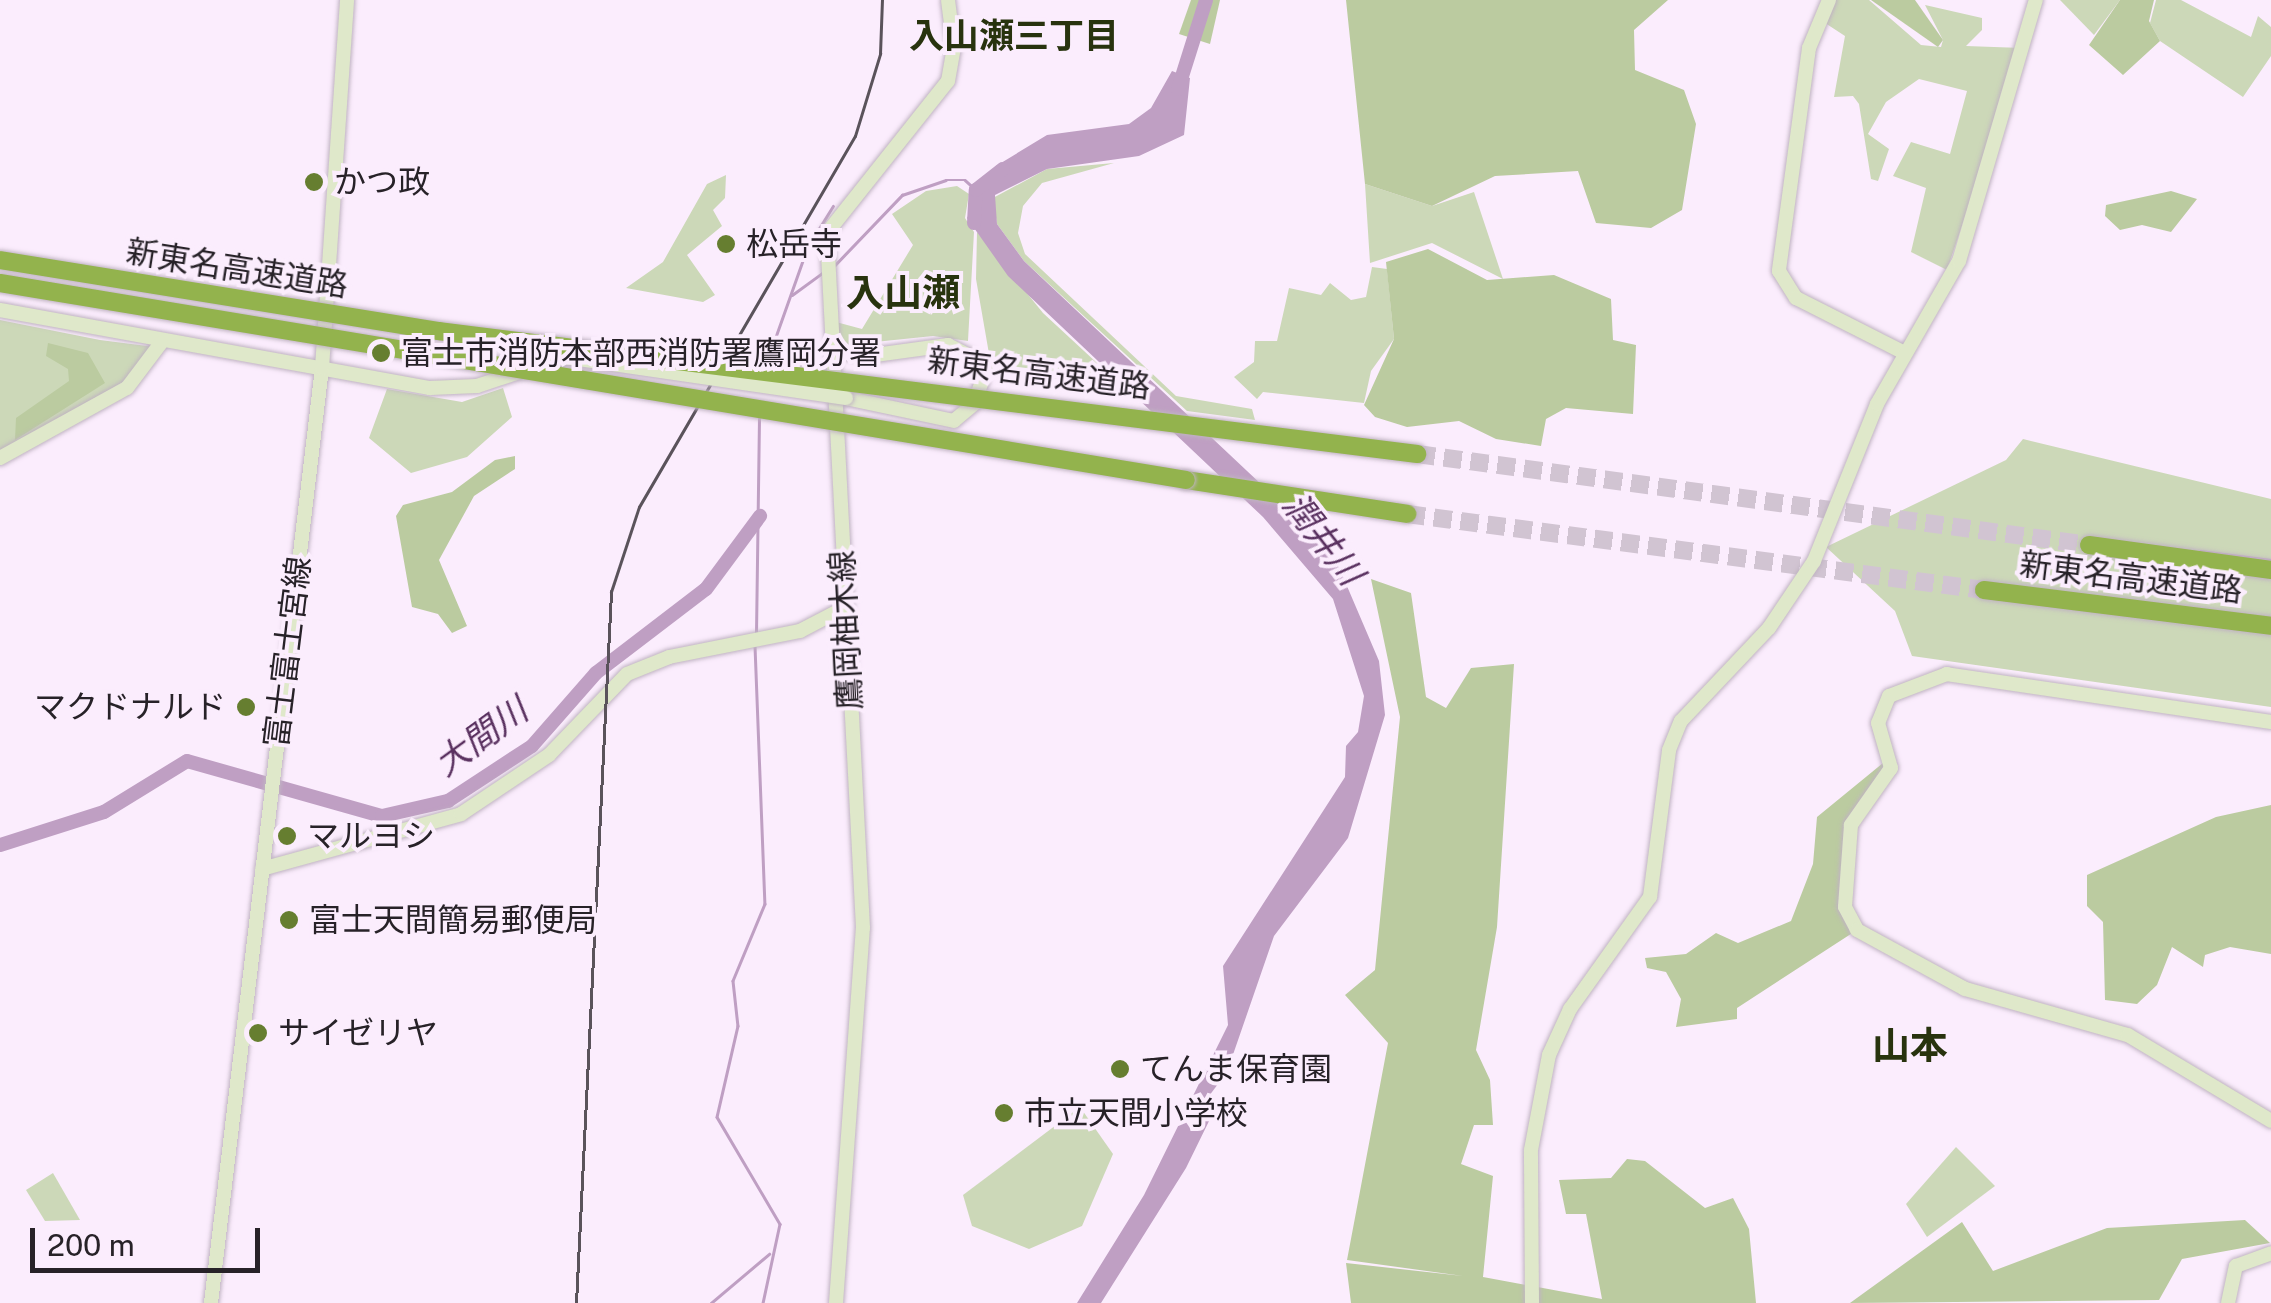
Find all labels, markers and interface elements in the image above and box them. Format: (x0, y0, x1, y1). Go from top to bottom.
district label: 入山瀬三丁目 (909, 15, 1119, 57)
place label: かつ政 (334, 163, 430, 201)
marker: かつ政 (303, 171, 325, 193)
place label: 松岳寺 (746, 225, 842, 263)
street label: 新東名高速道路 (123, 233, 351, 305)
marker: 松岳寺 (715, 233, 737, 255)
district label: 入山瀬 (846, 270, 960, 316)
place label: 富士市消防本部西消防署鷹岡分署 (401, 334, 881, 372)
street label: 新東名高速道路 (925, 341, 1153, 407)
marker: 富士市消防本部西消防署鷹岡分署 (370, 342, 392, 364)
water label: 潤井川 (1274, 485, 1372, 593)
street label: 新東名高速道路 (2017, 545, 2245, 611)
street label: 鷹岡柚木線 (823, 549, 869, 711)
street label: 富士富士宮線 (257, 554, 319, 750)
place label: マクドナルド (34, 688, 226, 726)
water label: 大間川 (426, 689, 536, 785)
marker: マクドナルド (235, 696, 257, 718)
place label: マルヨシ (307, 817, 435, 855)
marker: マルヨシ (276, 825, 298, 847)
place label: 富士天間簡易郵便局 (309, 901, 597, 939)
marker: 富士天間簡易郵便局 (278, 909, 300, 931)
place label: サイゼリヤ (278, 1014, 438, 1052)
marker: サイゼリヤ (247, 1022, 269, 1044)
district label: 山本 (1872, 1023, 1948, 1069)
place label: てんま保育園 (1140, 1050, 1332, 1088)
marker: てんま保育園 (1109, 1058, 1131, 1080)
place label: 市立天間小学校 (1024, 1094, 1248, 1132)
marker: 市立天間小学校 (993, 1102, 1015, 1124)
scale bar (35, 1208, 265, 1270)
text: 200 m (47, 1227, 135, 1263)

